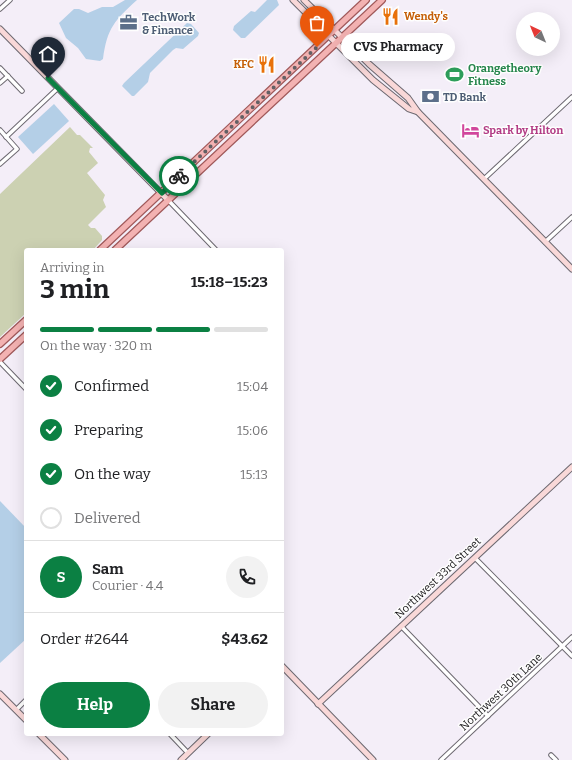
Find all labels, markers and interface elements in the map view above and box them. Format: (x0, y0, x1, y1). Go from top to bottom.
pin (300, 6, 334, 47)
restaurant icon: Wendy's (381, 6, 401, 26)
place label: Wendy's (404, 10, 448, 23)
place label: TechWork & Finance (142, 11, 196, 37)
icon: bag (306, 12, 328, 34)
north arrow (516, 12, 560, 56)
map controls (516, 12, 560, 56)
office icon: TechWork & Finance (119, 13, 139, 33)
callout: CVS Pharmacy (341, 33, 455, 61)
pin (31, 37, 65, 78)
text: CVS Pharmacy (353, 39, 443, 54)
icon: home (37, 43, 59, 65)
restaurant icon: KFC (257, 54, 277, 74)
place label: KFC (233, 58, 254, 71)
place label: Orangetheory Fitness (468, 62, 542, 88)
sports icon: Orangetheory Fitness (445, 64, 465, 84)
bank icon: TD Bank (420, 87, 440, 107)
place label: TD Bank (443, 91, 487, 104)
hotel icon: Spark by Hilton (460, 120, 480, 140)
place label: Spark by Hilton (483, 124, 563, 137)
courier (159, 156, 199, 196)
icon: bike (168, 165, 190, 187)
text: Arriving in (40, 260, 105, 275)
text: 15:18–15:23 (191, 273, 268, 291)
text: 3 min (40, 274, 109, 305)
text: On the way · 320 m (40, 338, 152, 353)
icon: check (40, 375, 62, 397)
text: Confirmed (74, 377, 149, 395)
text: 15:04 (237, 379, 268, 394)
icon: check (40, 419, 62, 441)
text: Preparing (74, 421, 143, 439)
text: 15:06 (237, 423, 268, 438)
icon: check (40, 463, 62, 485)
text: On the way (74, 465, 151, 483)
text: 15:13 (240, 467, 268, 482)
text: Delivered (74, 509, 141, 527)
street label: Northwest 33rd Street (392, 535, 484, 621)
button: phone (226, 556, 268, 598)
text: Sam (92, 560, 124, 578)
text: S (56, 568, 66, 586)
text: Courier · 4.4 (92, 578, 163, 593)
text: Order #2644 (40, 630, 129, 648)
text: $43.62 (221, 630, 268, 648)
street label: Northwest 30th Lane (457, 651, 545, 733)
button: Help (40, 682, 150, 728)
button: Share (158, 682, 268, 728)

